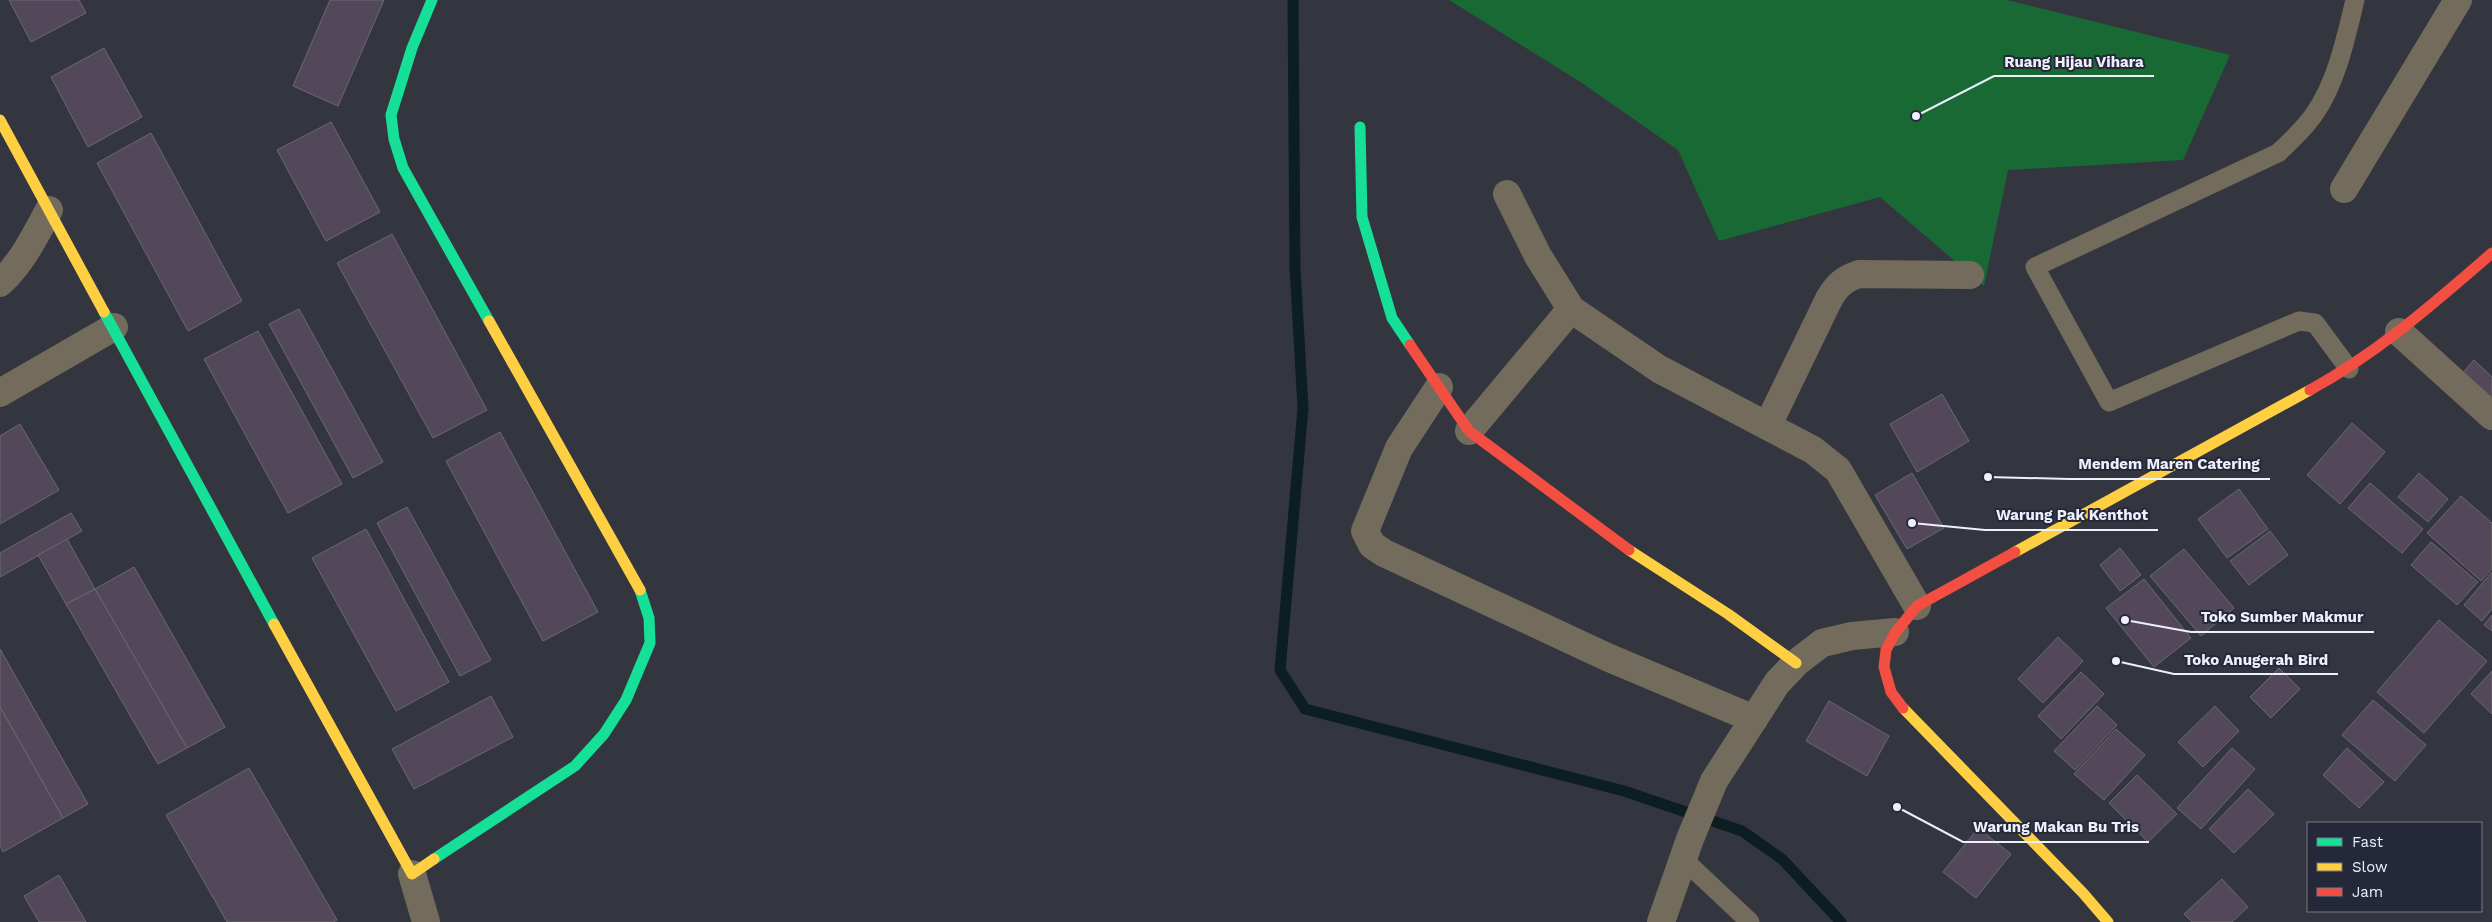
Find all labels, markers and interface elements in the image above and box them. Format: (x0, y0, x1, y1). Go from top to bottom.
callout: Ruang Hijau Vihara (1994, 46, 2154, 76)
text: Ruang Hijau Vihara (2004, 53, 2144, 71)
callout: Mendem Maren Catering (2069, 449, 2270, 479)
text: Mendem Maren Catering (2078, 455, 2260, 473)
callout: Warung Pak Kenthot (1985, 500, 2158, 530)
text: Warung Pak Kenthot (1996, 506, 2148, 524)
callout: Toko Sumber Makmur (2191, 602, 2374, 632)
text: Toko Sumber Makmur (2201, 608, 2364, 626)
callout: Toko Anugerah Bird (2174, 644, 2338, 674)
text: Toko Anugerah Bird (2184, 651, 2328, 669)
callout: Warung Makan Bu Tris (1963, 812, 2149, 842)
text: Warung Makan Bu Tris (1973, 818, 2139, 836)
legend (2307, 822, 2482, 912)
text: Fast (2352, 833, 2384, 851)
text: Slow (2352, 858, 2388, 876)
text: Jam (2352, 883, 2383, 901)

